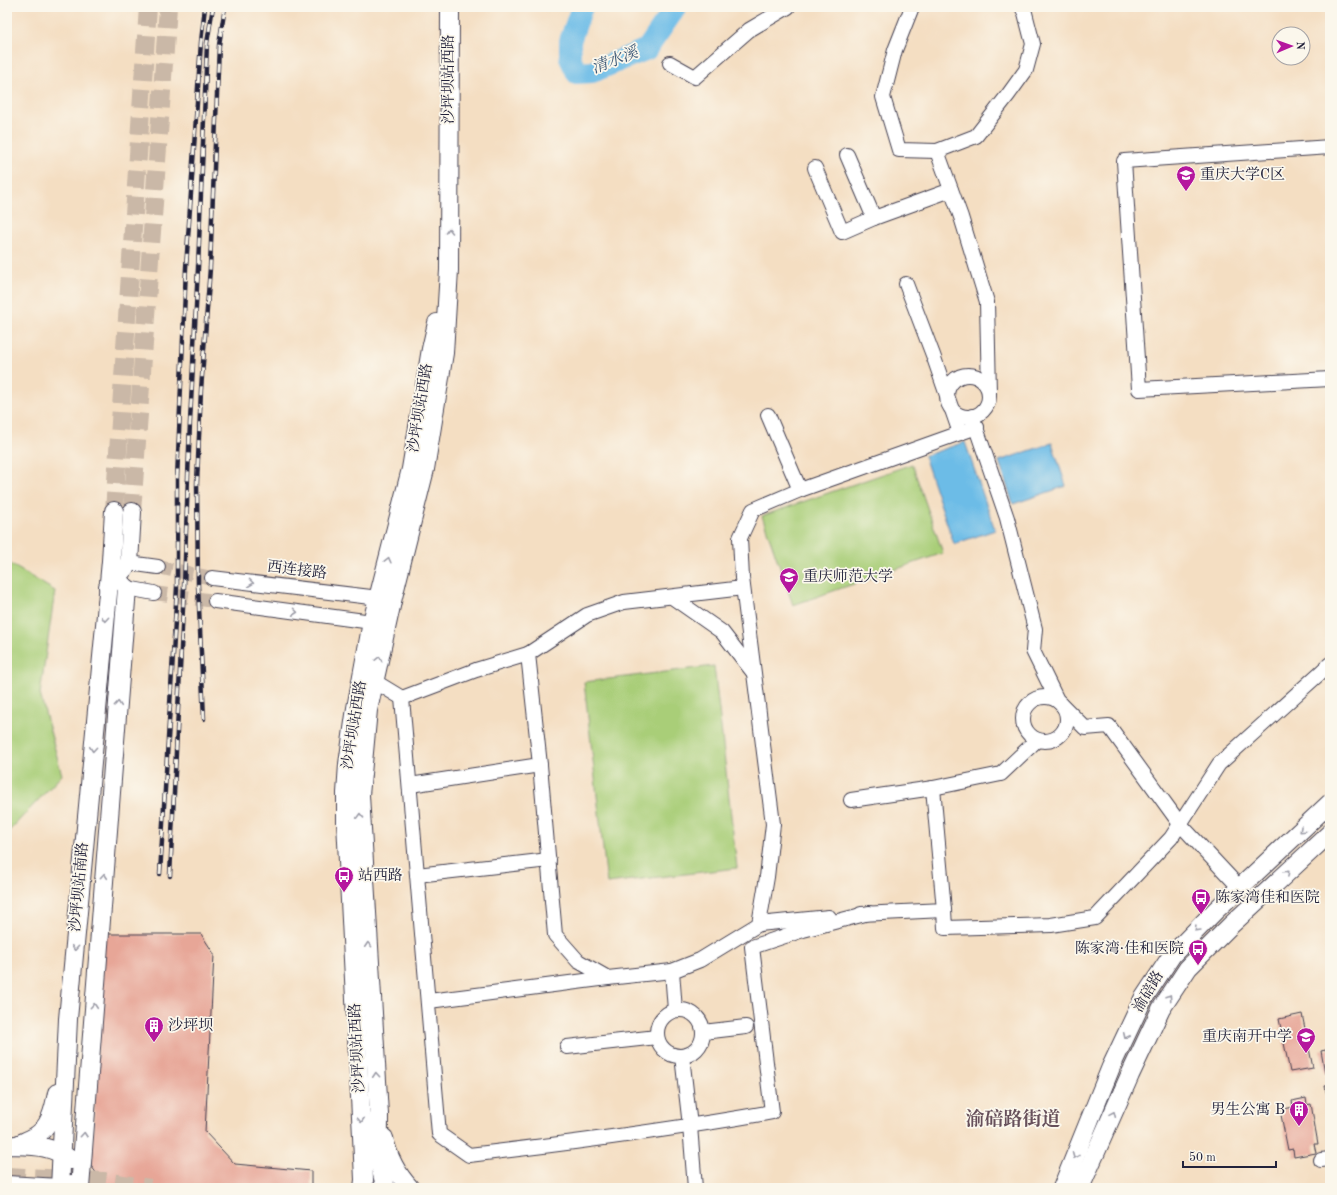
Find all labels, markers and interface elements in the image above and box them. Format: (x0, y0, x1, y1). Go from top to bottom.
north arrow (1271, 26, 1311, 66)
street label: 沙坪坝站西路 (440, 34, 457, 124)
text: N (1294, 41, 1305, 51)
water label: 清水溪 (589, 42, 642, 77)
school or university icon: 重庆大学C区 (1175, 164, 1197, 192)
place label: 重庆大学C区 (1200, 166, 1285, 183)
one-way arrow (445, 228, 453, 234)
street label: 沙坪坝站西路 (405, 362, 435, 454)
one-way arrow (383, 557, 392, 564)
street label: 西连接路 (266, 558, 328, 582)
school or university icon: 重庆师范大学 (778, 566, 800, 594)
place label: 重庆师范大学 (803, 568, 893, 585)
one-way arrow (248, 578, 254, 587)
one-way arrow (292, 607, 298, 616)
one-way arrow (101, 616, 110, 623)
one-way arrow (375, 656, 383, 663)
street label: 沙坪坝站西路 (339, 679, 369, 771)
one-way arrow (113, 701, 122, 707)
one-way arrow (89, 746, 98, 752)
one-way arrow (356, 813, 365, 819)
one-way arrow (1299, 825, 1306, 832)
street label: 沙坪坝站南路 (67, 841, 91, 932)
bus stop icon: 站西路 (333, 865, 355, 893)
place label: 站西路 (358, 867, 403, 884)
one-way arrow (1282, 870, 1290, 877)
one-way arrow (100, 873, 109, 879)
bus stop icon: 陈家湾佳和医院 (1190, 887, 1212, 915)
place label: 陈家湾佳和医院 (1215, 889, 1320, 906)
one-way arrow (1195, 924, 1202, 932)
bus stop icon: 陈家湾·佳和医院 (1187, 938, 1209, 966)
place label: 陈家湾·佳和医院 (1075, 940, 1184, 957)
one-way arrow (364, 942, 372, 948)
one-way arrow (70, 945, 79, 951)
street label: 渝碚路 (1129, 968, 1167, 1015)
one-way arrow (1164, 994, 1172, 1001)
one-way arrow (90, 1003, 99, 1009)
street label: 沙坪坝站西路 (346, 1003, 368, 1093)
building icon: 沙坪坝 (143, 1015, 165, 1043)
place label: 沙坪坝 (168, 1017, 213, 1034)
school or university icon: 重庆南开中学 (1295, 1026, 1317, 1054)
place label: 重庆南开中学 (1202, 1028, 1292, 1045)
one-way arrow (1123, 1032, 1131, 1040)
one-way arrow (372, 1072, 381, 1078)
building icon: 男生公寓 B (1288, 1099, 1310, 1127)
place label: 男生公寓 B (1210, 1101, 1285, 1118)
district label: 渝碚路街道 (965, 1108, 1061, 1130)
one-way arrow (1108, 1111, 1116, 1118)
one-way arrow (357, 1117, 366, 1123)
one-way arrow (79, 1132, 88, 1138)
scale bar (1183, 1143, 1276, 1169)
one-way arrow (1072, 1151, 1080, 1159)
text: 50 m (1189, 1151, 1216, 1164)

